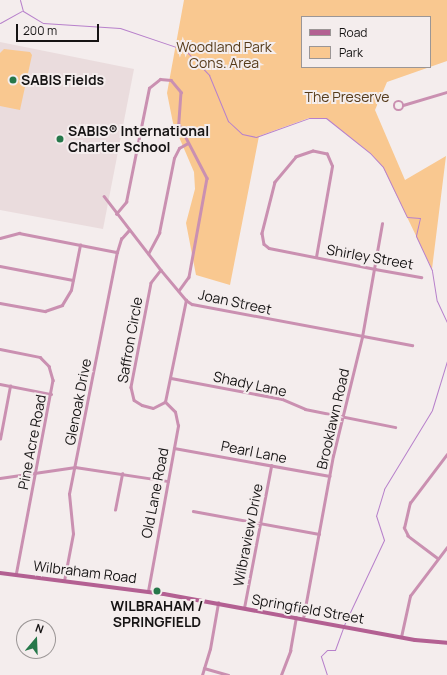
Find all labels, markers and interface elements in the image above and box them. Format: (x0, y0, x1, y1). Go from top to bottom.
scale bar (18, 16, 101, 42)
legend (301, 16, 431, 68)
text: 200 m (23, 22, 57, 39)
text: Road (339, 24, 367, 41)
park label: Woodland Park Cons. Area (176, 39, 272, 72)
text: Park (339, 44, 363, 61)
place label: SABIS Fields (21, 72, 104, 88)
marker: SABIS Fields (8, 75, 18, 85)
park label: The Preserve (305, 89, 389, 105)
place label: SABIS® International Charter School (68, 123, 209, 156)
marker: SABIS® International Charter School (55, 134, 65, 144)
street label: Shirley Street (325, 241, 415, 273)
street label: Joan Street (197, 286, 273, 318)
street label: Saffron Circle (114, 296, 146, 384)
street label: Glenoak Drive (61, 357, 95, 447)
street label: Brooklawn Road (313, 367, 353, 471)
street label: Shady Lane (212, 368, 288, 400)
street label: Pine Acre Road (15, 393, 49, 491)
street label: Pearl Lane (220, 437, 288, 467)
street label: Old Lane Road (138, 446, 172, 540)
street label: Wilbraview Drive (230, 482, 266, 588)
street label: Wilbraham Road (32, 557, 138, 587)
marker: WILBRAHAM / SPRINGFIELD (152, 586, 162, 596)
street label: Springfield Street (250, 591, 366, 627)
place label: WILBRAHAM / SPRINGFIELD (111, 598, 203, 630)
north arrow (16, 619, 56, 659)
text: N (34, 620, 46, 637)

